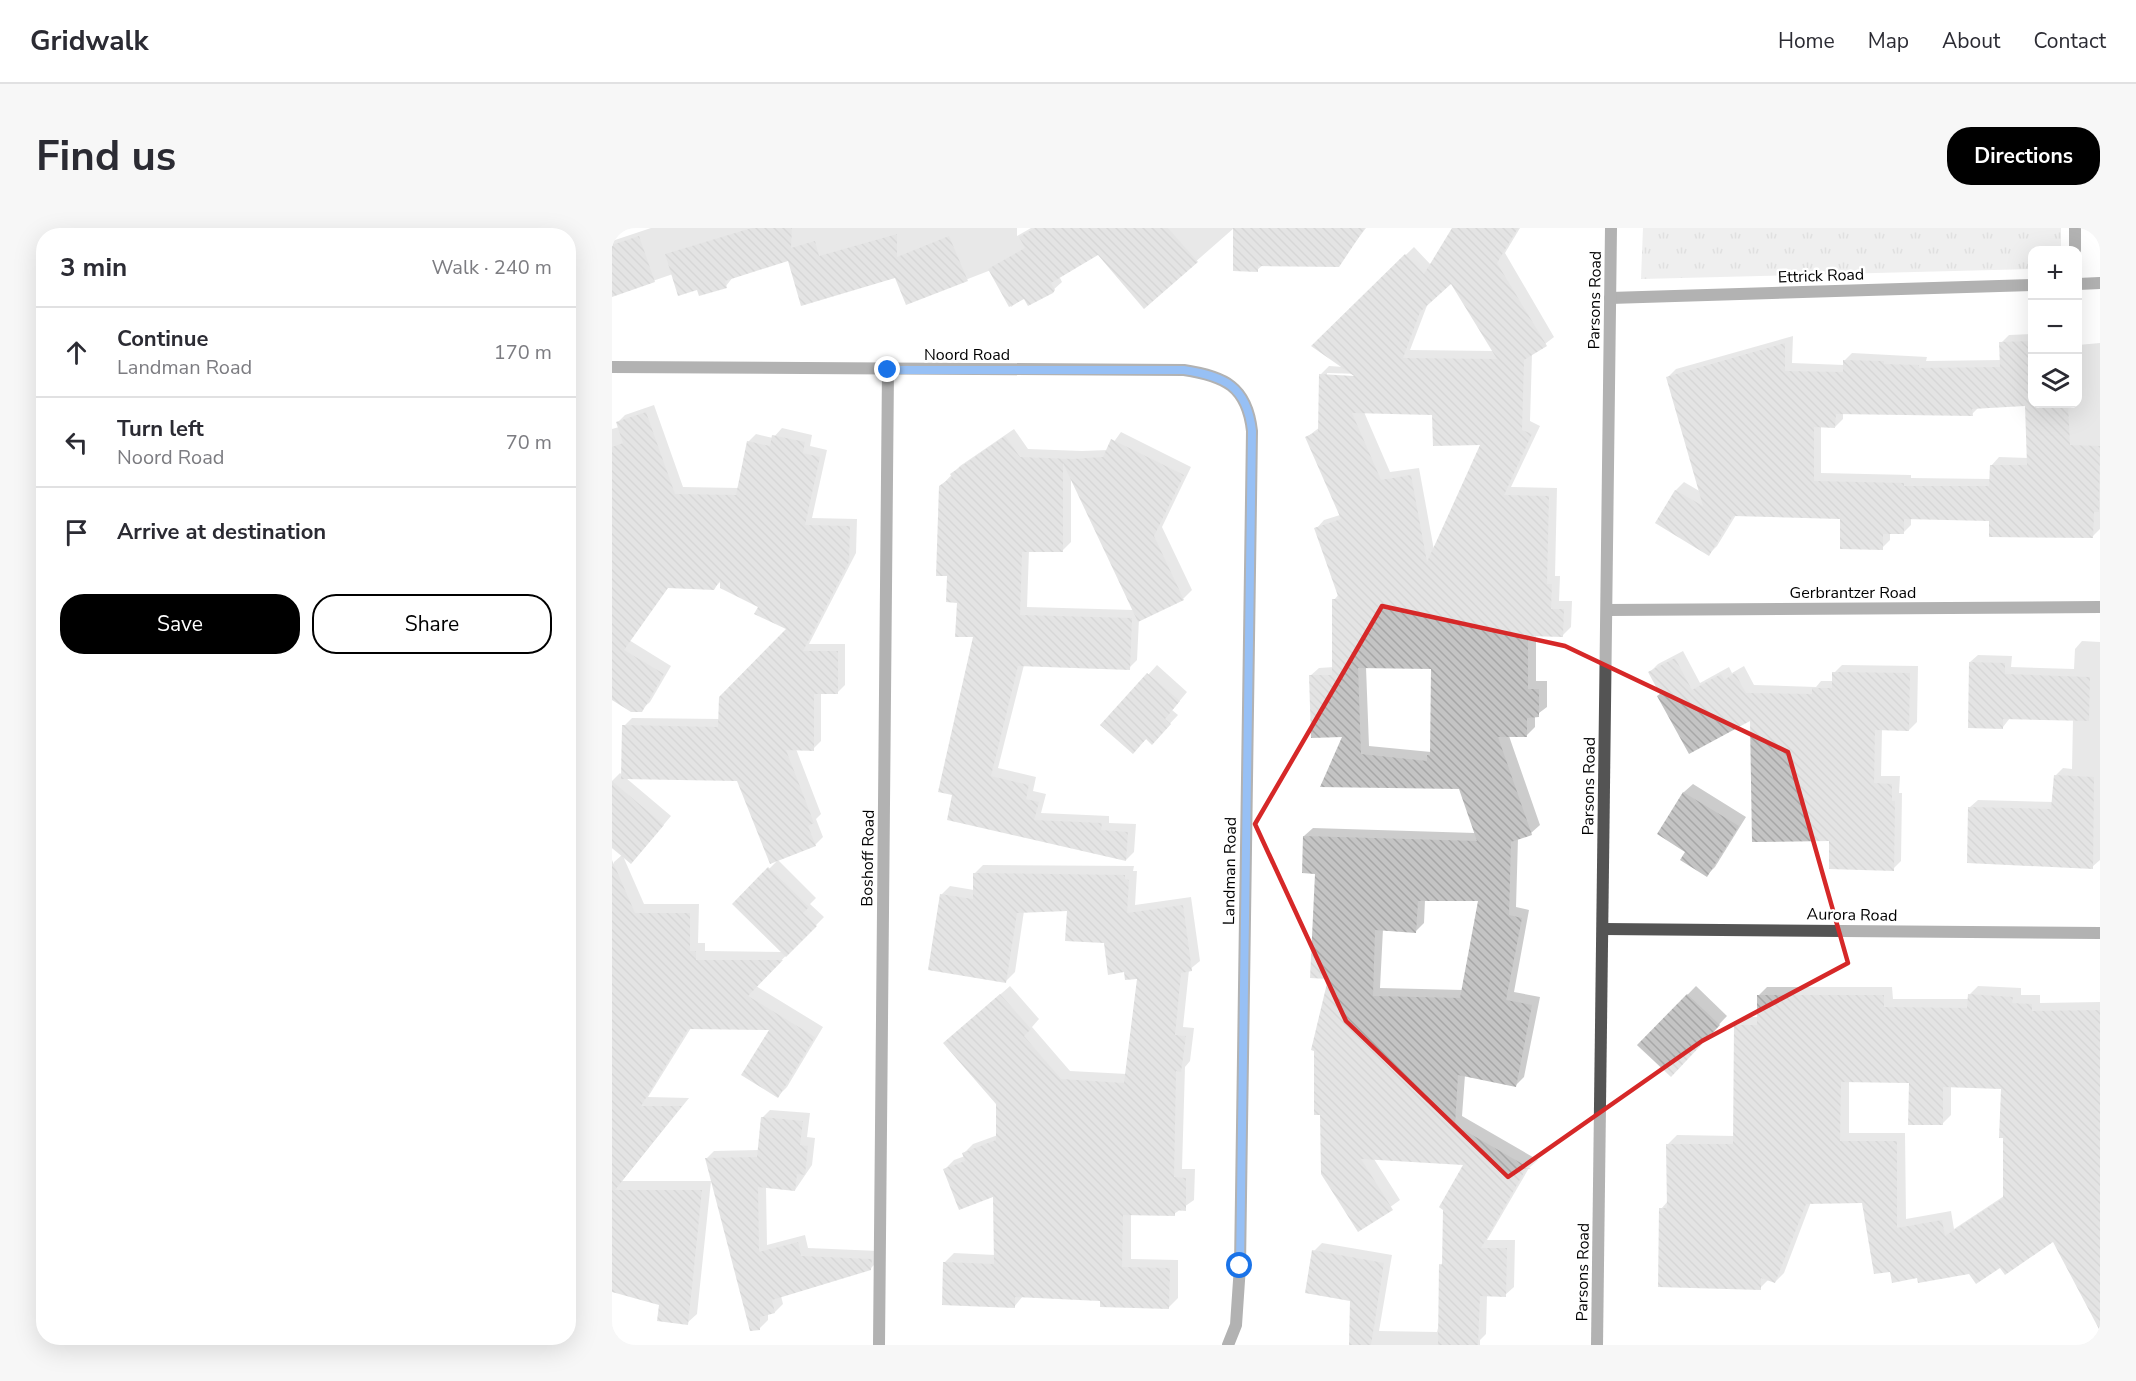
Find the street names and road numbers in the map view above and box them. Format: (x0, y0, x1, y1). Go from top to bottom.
street label: Parsons Road (1583, 251, 1607, 349)
street label: Ettrick Road (1777, 263, 1865, 289)
street label: Noord Road (924, 344, 1010, 366)
street label: Gerbrantzer Road (1790, 582, 1916, 604)
street label: Parsons Road (1577, 737, 1601, 835)
street label: Boshoff Road (856, 809, 880, 907)
street label: Landman Road (1218, 817, 1242, 925)
street label: Aurora Road (1806, 903, 1897, 927)
street label: Parsons Road (1571, 1223, 1595, 1321)

